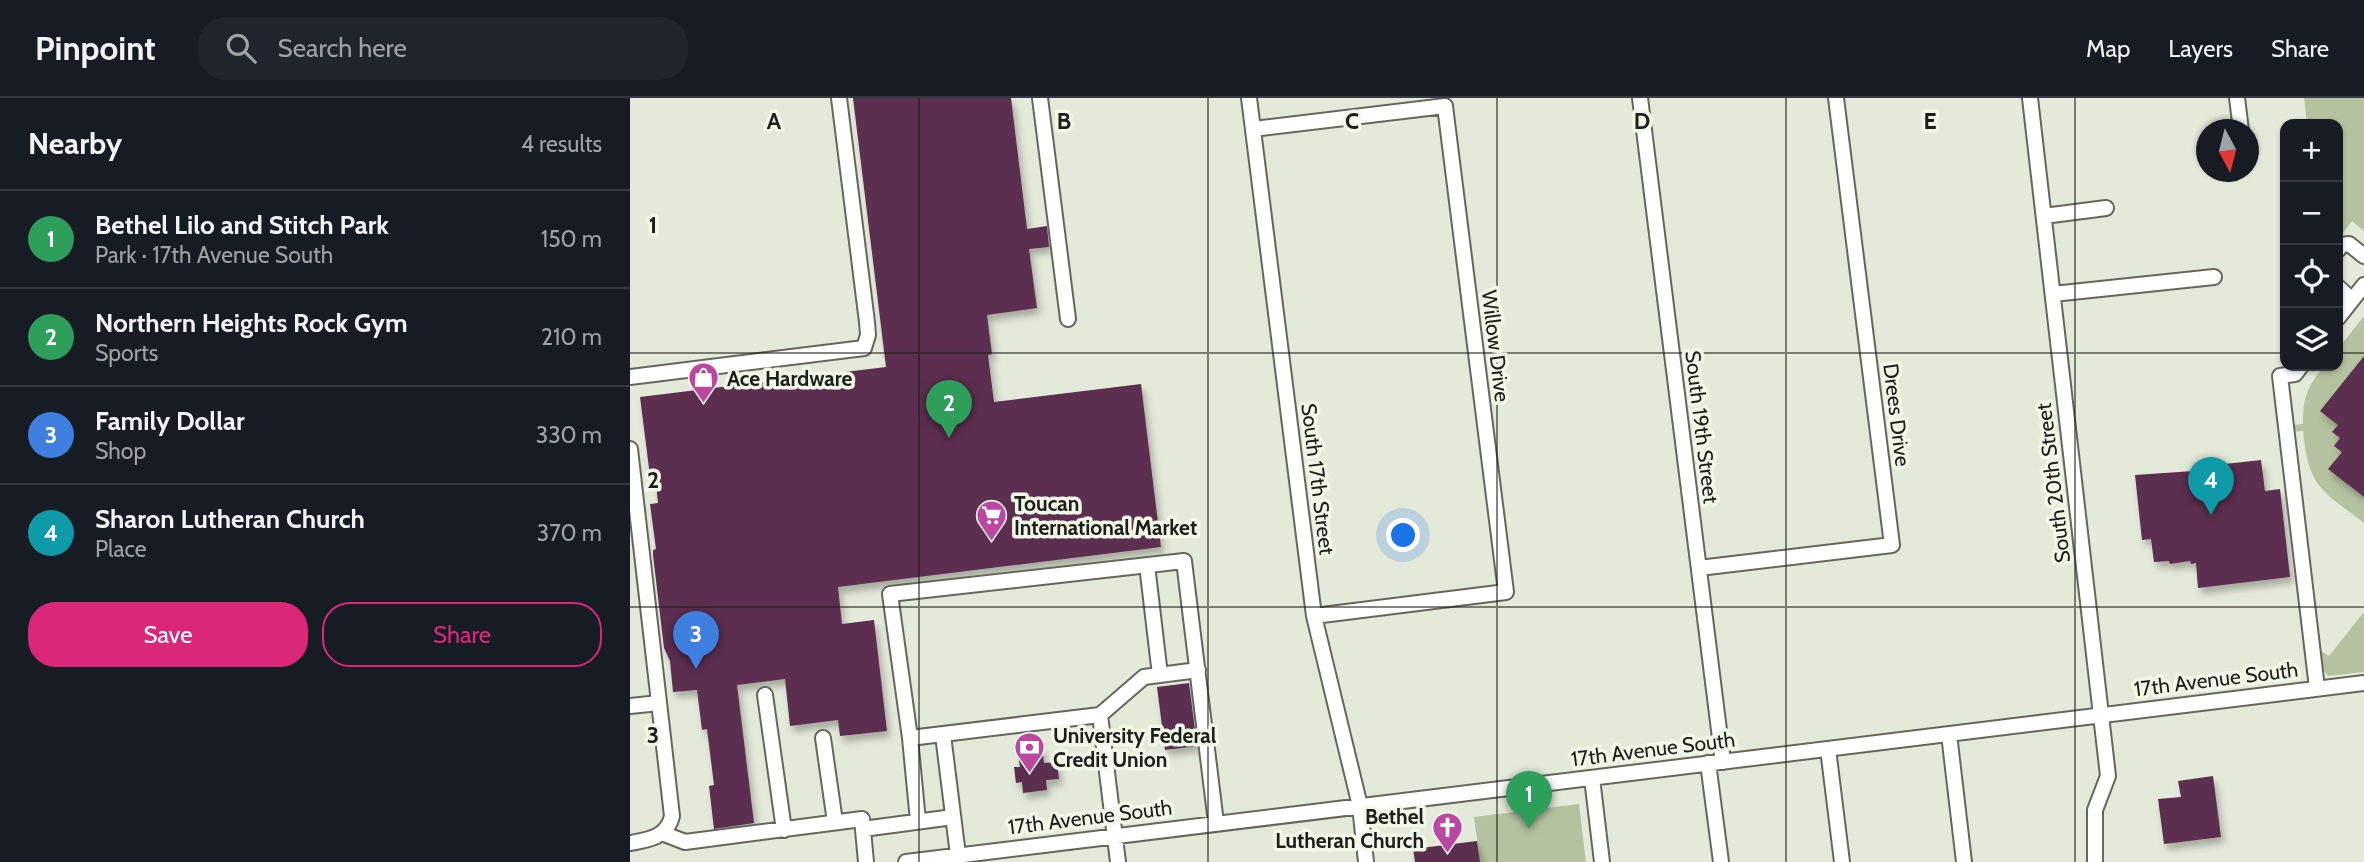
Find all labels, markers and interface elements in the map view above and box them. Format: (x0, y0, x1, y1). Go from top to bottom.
search box (198, 17, 688, 80)
text: Pinpoint (35, 28, 156, 68)
icon: search (222, 29, 260, 67)
text: Search here (278, 32, 407, 64)
text: Map (2086, 34, 2130, 63)
text: Layers (2168, 34, 2233, 63)
text: Share (2271, 34, 2329, 63)
text: A (767, 107, 782, 135)
text: B (1057, 107, 1071, 135)
text: C (1345, 107, 1359, 135)
text: D (1634, 107, 1650, 135)
text: E (1923, 107, 1937, 135)
north arrow (2196, 119, 2259, 182)
map controls (2280, 119, 2343, 371)
button: + (2280, 119, 2343, 182)
text: Nearby (28, 125, 122, 162)
text: 4 results (521, 130, 602, 158)
button: − (2280, 182, 2343, 245)
text: Bethel Lilo and Stitch Park (95, 209, 389, 241)
text: 1 (649, 211, 657, 239)
text: 1 (47, 225, 55, 253)
text: 150 m (541, 225, 602, 253)
text: Park · 17th Avenue South (95, 241, 333, 269)
button: locate (2280, 245, 2343, 308)
street label: Willow Drive (1477, 289, 1515, 404)
text: Northern Heights Rock Gym (95, 307, 408, 339)
button: layers (2280, 308, 2343, 371)
text: 2 (45, 323, 57, 351)
text: 210 m (541, 323, 602, 351)
text: Sports (95, 339, 158, 367)
street label: South 19th Street (1680, 349, 1724, 505)
shop icon: Ace Hardware (687, 361, 721, 405)
street label: Drees Drive (1878, 362, 1916, 468)
place label: Ace Hardware (727, 366, 853, 391)
pin: 2 (926, 380, 972, 438)
street label: South 17th Street (1296, 402, 1340, 556)
street label: South 20th Street (2031, 402, 2075, 564)
text: Family Dollar (95, 405, 245, 437)
text: 3 (45, 421, 57, 449)
text: 330 m (536, 421, 602, 449)
text: Shop (95, 437, 146, 465)
pin: 4 (2188, 457, 2234, 515)
text: 2 (647, 466, 659, 494)
place label: Toucan International Market (1014, 491, 1197, 540)
supermarket icon: Toucan International Market (974, 498, 1008, 542)
text: Sharon Lutheran Church (95, 503, 365, 535)
your location (1386, 518, 1420, 552)
text: 4 (44, 519, 58, 547)
text: 370 m (537, 519, 602, 547)
text: Place (95, 535, 147, 563)
button: Save (28, 602, 308, 667)
button: Share (322, 602, 602, 667)
pin: 3 (673, 611, 719, 669)
street label: 17th Avenue South (2132, 657, 2300, 701)
text: 3 (647, 721, 659, 749)
place label: University Federal Credit Union (1053, 723, 1217, 772)
street label: 17th Avenue South (1569, 727, 1737, 771)
bank icon: University Federal Credit Union (1013, 730, 1047, 774)
pin: 1 (1506, 771, 1552, 829)
street label: 17th Avenue South (1006, 795, 1174, 839)
place label: Bethel Lutheran Church (1275, 804, 1424, 853)
church icon: Bethel Lutheran Church (1430, 811, 1464, 855)

